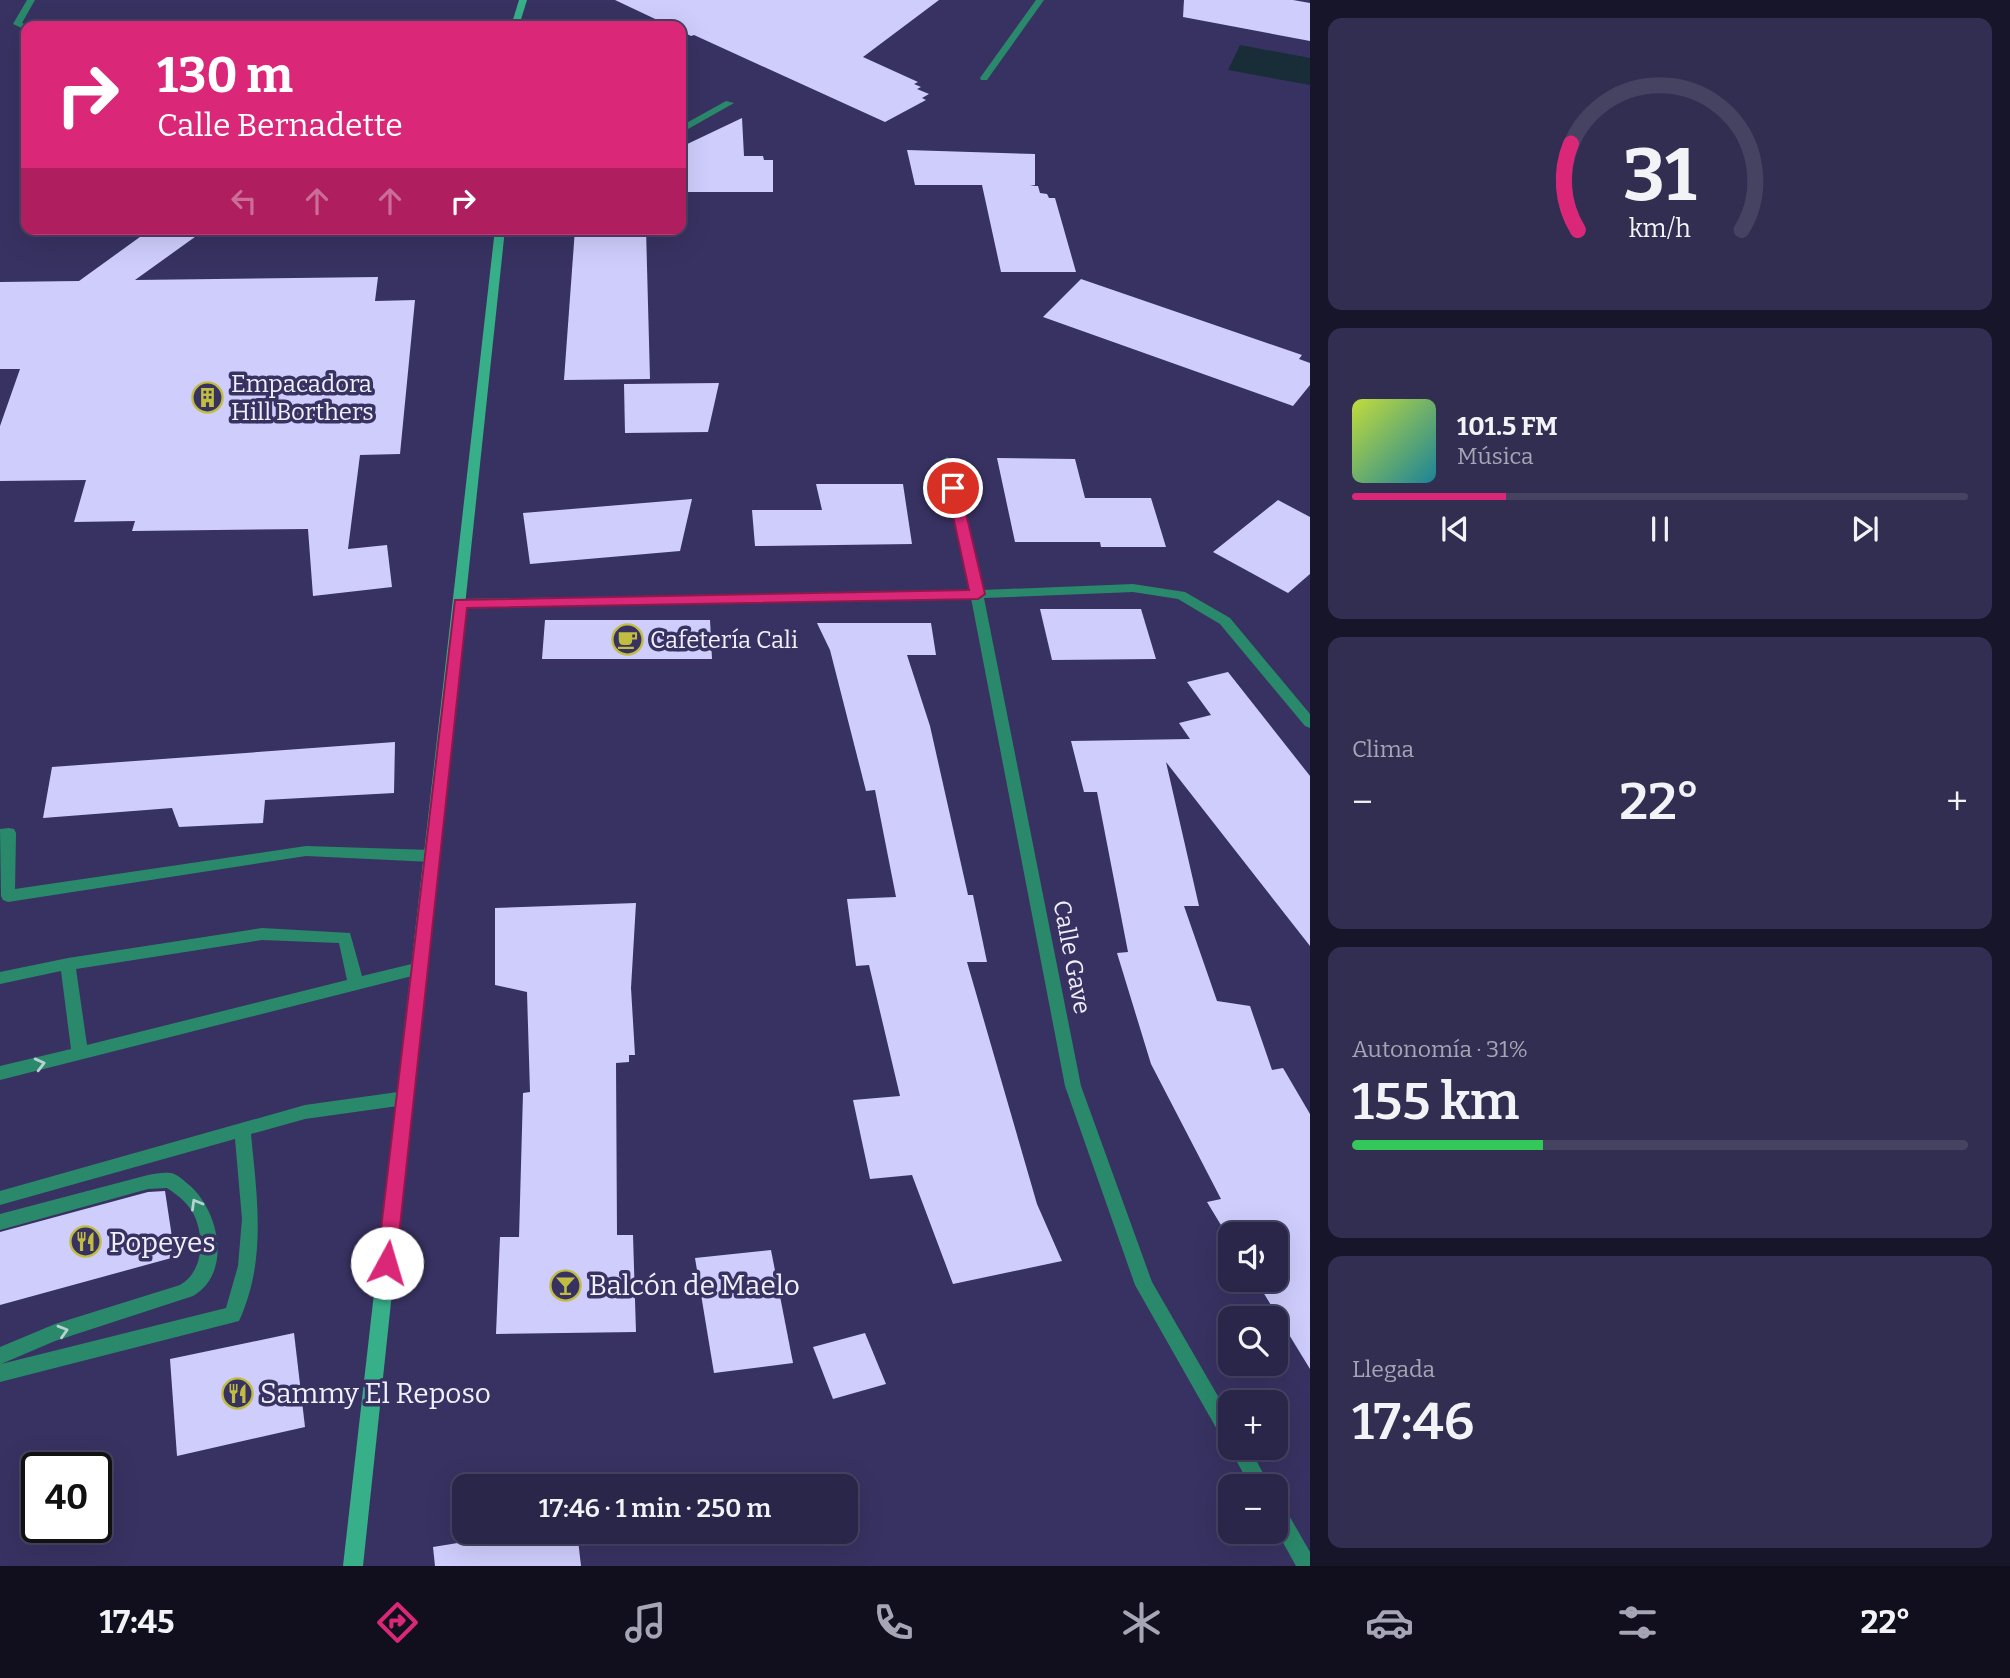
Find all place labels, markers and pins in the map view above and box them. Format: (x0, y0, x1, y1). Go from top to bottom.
place label: Empacadora Hill Borthers (231, 370, 374, 426)
building icon: Empacadora Hill Borthers (191, 381, 225, 415)
pin (923, 458, 983, 518)
cafe icon: Cafetería Cali (610, 623, 644, 657)
place label: Cafetería Cali (650, 626, 798, 654)
restaurant icon: Popeyes (69, 1225, 103, 1259)
place label: Popeyes (109, 1226, 216, 1259)
bar icon: Balcón de Maelo (549, 1268, 583, 1302)
place label: Balcón de Maelo (589, 1269, 800, 1302)
restaurant icon: Sammy El Reposo (220, 1376, 254, 1410)
place label: Sammy El Reposo (260, 1377, 491, 1410)

